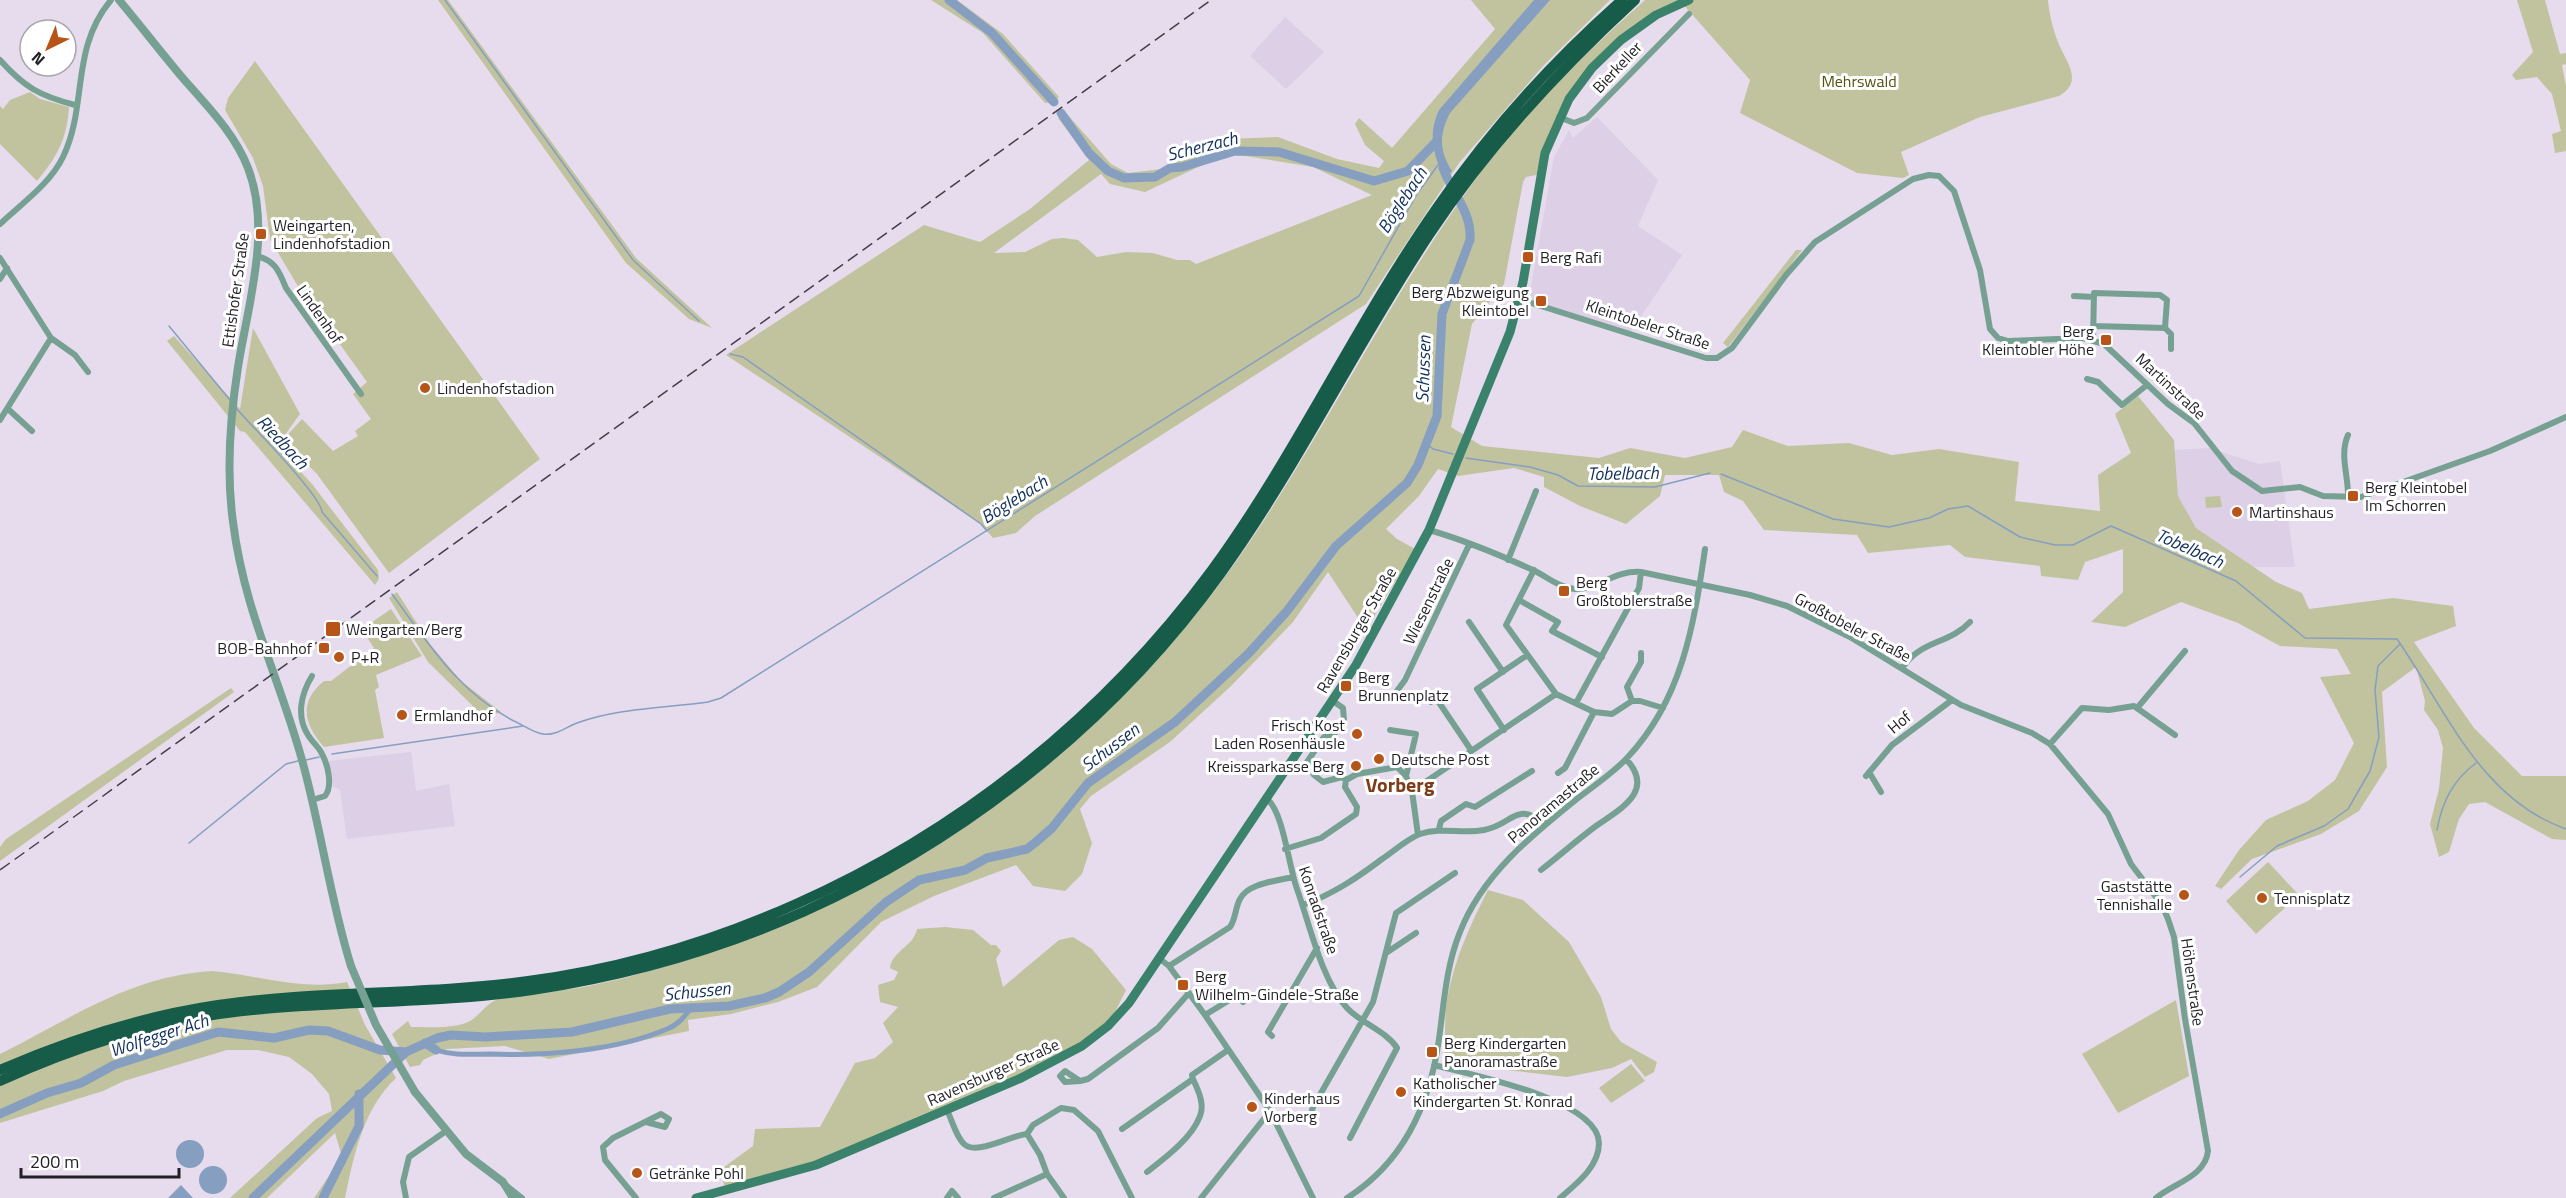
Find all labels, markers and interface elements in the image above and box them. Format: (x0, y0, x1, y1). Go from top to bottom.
north arrow (18, 18, 78, 78)
street label: Bierkeller (1587, 35, 1648, 98)
text: N (26, 46, 50, 72)
park label: Mehrswald (1821, 69, 1897, 93)
water label: Scherzach (1164, 124, 1241, 168)
water label: Böglebach (1370, 161, 1434, 238)
place label: Weingarten, Lindenhofstadion (273, 213, 390, 255)
marker: Weingarten, Lindenhofstadion (254, 227, 268, 241)
street label: Ettishofer Straße (215, 231, 255, 349)
place label: Berg Rafi (1540, 245, 1602, 269)
marker: Berg Rafi (1521, 250, 1535, 264)
street label: Lindenhof (291, 280, 350, 349)
place label: Berg Abzweigung Kleintobel (1411, 280, 1529, 322)
street label: Kleintobeler Straße (1583, 293, 1713, 355)
marker: Berg Abzweigung Kleintobel (1534, 294, 1548, 308)
place label: Berg Kleintobler Höhe (1982, 319, 2094, 361)
marker: Berg Kleintobler Höhe (2099, 333, 2113, 347)
water label: Schussen (1408, 334, 1438, 403)
street label: Martinstraße (2130, 347, 2212, 425)
place label: Lindenhofstadion (437, 376, 554, 400)
marker: Lindenhofstadion (418, 381, 432, 395)
water label: Riedbach (251, 409, 316, 476)
water label: Tobelbach (1587, 459, 1660, 487)
water label: Böglebach (975, 467, 1053, 530)
place label: Berg Kleintobel Im Schorren (2365, 475, 2467, 517)
marker: Berg Kleintobel Im Schorren (2346, 489, 2360, 503)
place label: Martinshaus (2249, 500, 2334, 524)
marker: Martinshaus (2230, 505, 2244, 519)
water label: Tobelbach (2152, 521, 2229, 575)
street label: Wiesenstraße (1397, 554, 1459, 648)
street label: Ravensburger Straße (1310, 562, 1402, 698)
place label: Berg Großtoblerstraße (1576, 570, 1692, 612)
marker: Berg Großtoblerstraße (1557, 584, 1571, 598)
street label: Großtobeler Straße (1790, 586, 1916, 668)
place label: Weingarten/Berg (346, 617, 462, 641)
marker: Weingarten/Berg (324, 620, 342, 638)
place label: BOB-Bahnhof (217, 636, 313, 660)
marker: BOB-Bahnhof (317, 641, 331, 655)
place label: P+R (351, 645, 379, 669)
marker: P+R (332, 650, 346, 664)
place label: Berg Brunnenplatz (1358, 665, 1449, 707)
marker: Berg Brunnenplatz (1339, 679, 1353, 693)
place label: Ermlandhof (414, 703, 494, 727)
street label: Hof (1882, 704, 1917, 739)
marker: Ermlandhof (395, 708, 409, 722)
place label: Frisch Kost Laden Rosenhäusle (1214, 713, 1345, 755)
water label: Schussen (1075, 715, 1146, 778)
marker: Frisch Kost Laden Rosenhäusle (1350, 727, 1364, 741)
place label: Deutsche Post (1391, 747, 1489, 771)
marker: Deutsche Post (1372, 752, 1386, 766)
place label: Kreissparkasse Berg (1207, 754, 1344, 778)
street label: Panoramastraße (1502, 757, 1604, 849)
marker: Kreissparkasse Berg (1349, 759, 1363, 773)
district label: Vorberg (1366, 769, 1435, 800)
street label: Konradstraße (1293, 863, 1345, 957)
place label: Gaststätte Tennishalle (2097, 874, 2172, 916)
place label: Tennisplatz (2274, 886, 2350, 910)
marker: Gaststätte Tennishalle (2177, 888, 2191, 902)
marker: Tennisplatz (2255, 891, 2269, 905)
street label: Höhenstraße (2175, 937, 2211, 1027)
place label: Berg Wilhelm-Gindele-Straße (1195, 964, 1359, 1006)
water label: Schussen (662, 974, 733, 1008)
marker: Berg Wilhelm-Gindele-Straße (1176, 978, 1190, 992)
water label: Wolfegger Ach (106, 1006, 213, 1064)
place label: Berg Kindergarten Panoramastraße (1444, 1031, 1566, 1073)
street label: Ravensburger Straße (923, 1032, 1063, 1112)
marker: Berg Kindergarten Panoramastraße (1425, 1045, 1439, 1059)
place label: Katholischer Kindergarten St. Konrad (1413, 1071, 1573, 1113)
marker: Katholischer Kindergarten St. Konrad (1394, 1085, 1408, 1099)
place label: Kinderhaus Vorberg (1264, 1086, 1340, 1128)
marker: Kinderhaus Vorberg (1245, 1100, 1259, 1114)
scale bar (21, 1141, 178, 1179)
text: 200 m (30, 1148, 79, 1175)
place label: Getränke Pohl (649, 1161, 744, 1185)
marker: Getränke Pohl (630, 1166, 644, 1180)

